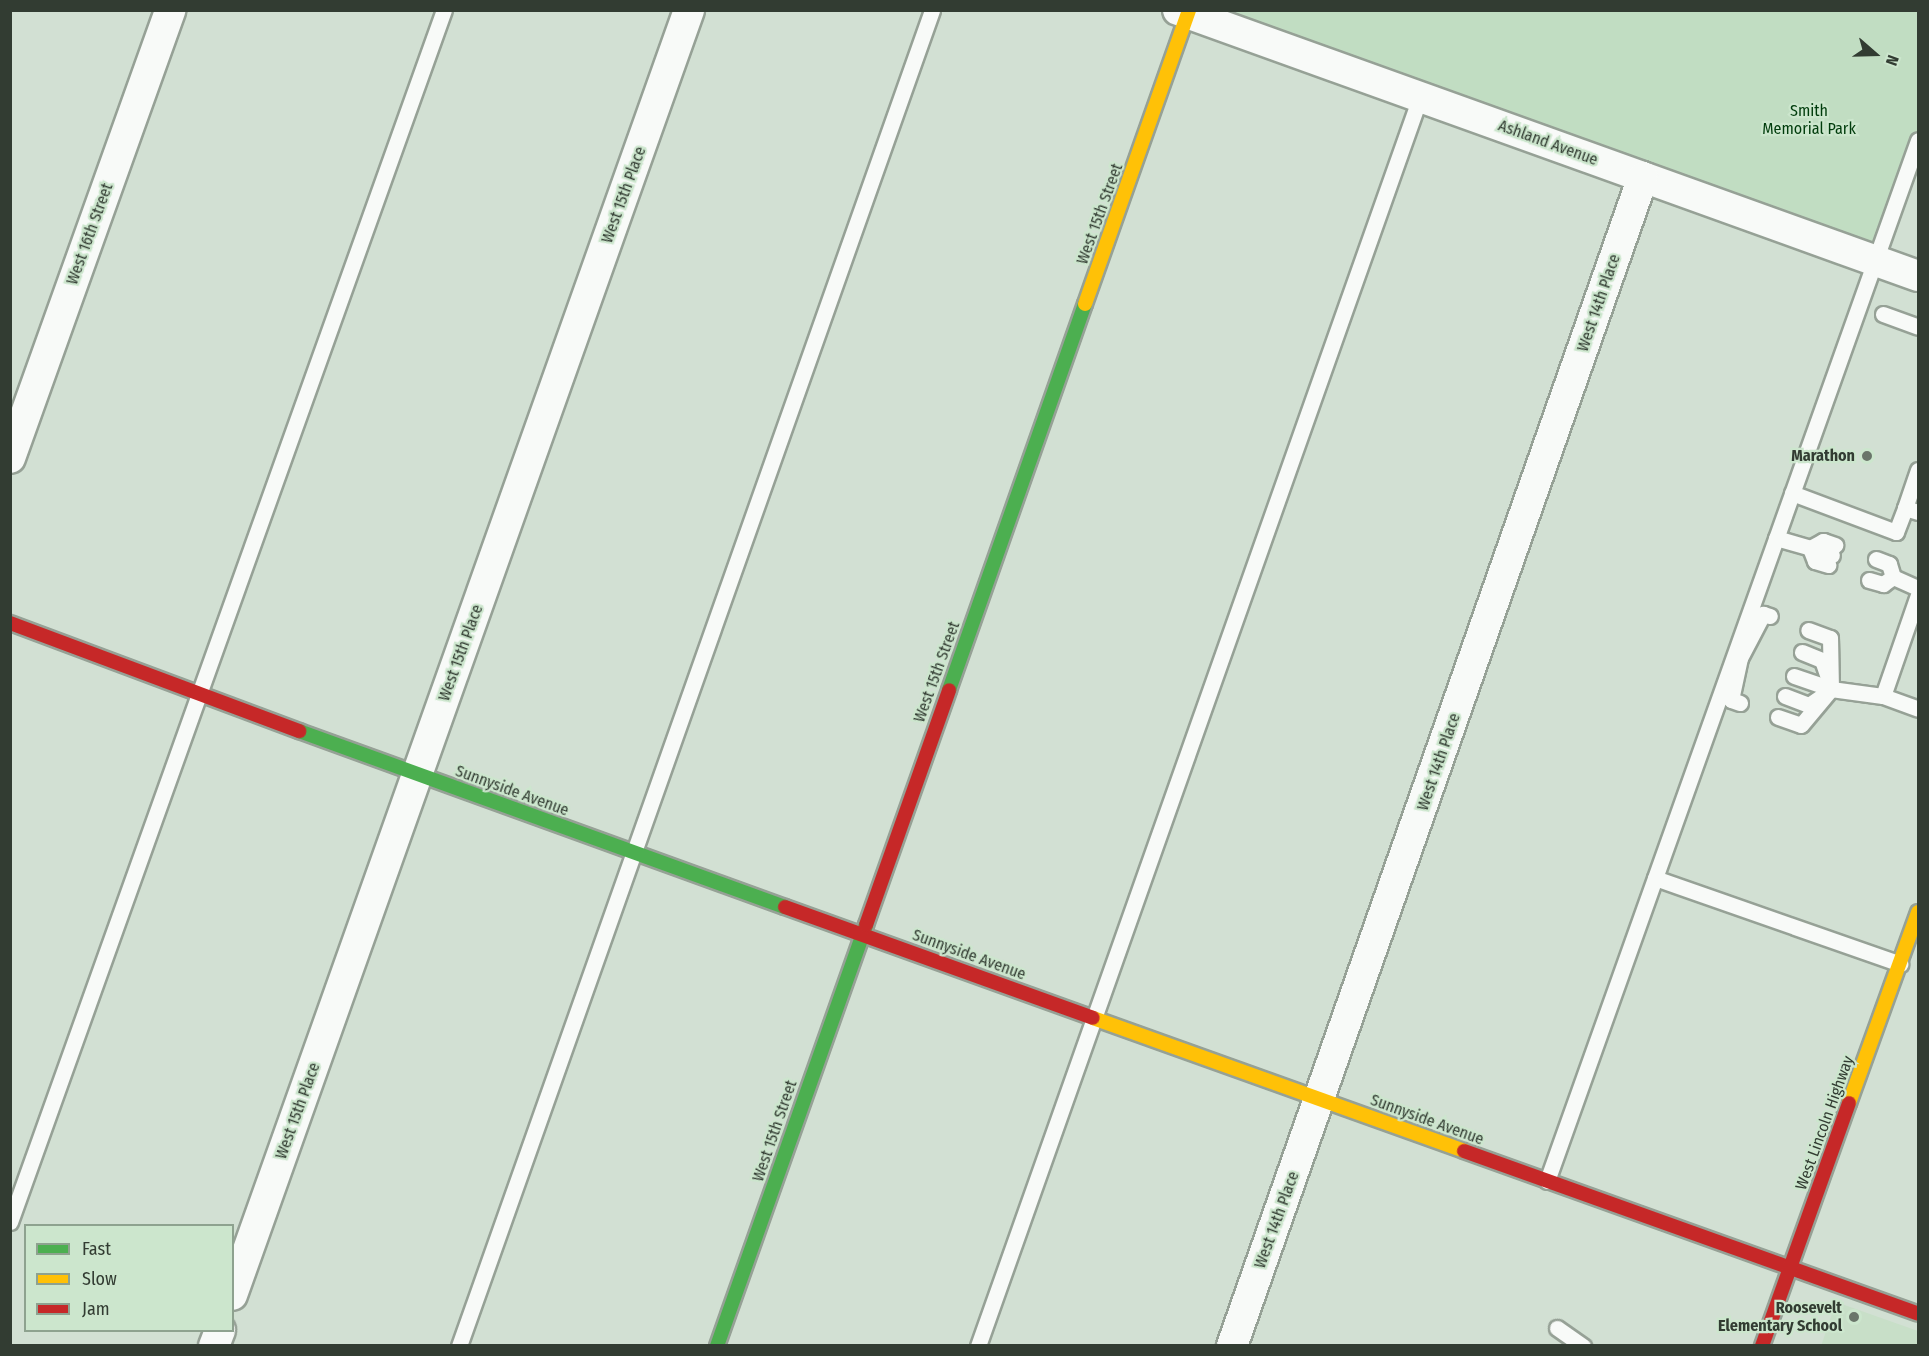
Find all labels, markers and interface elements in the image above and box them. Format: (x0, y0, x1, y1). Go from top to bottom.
north arrow (1845, 24, 1905, 84)
text: N (1882, 53, 1903, 68)
park label: Smith Memorial Park (1762, 101, 1856, 139)
street label: Ashland Avenue (1496, 116, 1600, 170)
street label: West 15th Place (598, 144, 650, 246)
street label: West 15th Street (1073, 161, 1127, 267)
street label: West 16th Street (63, 181, 117, 287)
street label: West 14th Place (1573, 252, 1625, 354)
place label: Marathon (1791, 446, 1855, 466)
marker: Marathon (1860, 449, 1874, 463)
street label: West 15th Place (435, 602, 487, 704)
street label: West 15th Street (910, 619, 964, 725)
street label: West 14th Place (1413, 711, 1465, 813)
street label: Sunnyside Avenue (453, 762, 571, 820)
street label: Sunnyside Avenue (910, 926, 1028, 984)
street label: West Lincoln Highway (1792, 1053, 1858, 1193)
street label: West 15th Place (272, 1060, 324, 1162)
street label: West 15th Street (749, 1078, 801, 1184)
street label: Sunnyside Avenue (1368, 1091, 1486, 1149)
street label: West 14th Place (1251, 1169, 1303, 1271)
legend (24, 1224, 234, 1332)
text: Fast (82, 1238, 111, 1260)
text: Slow (82, 1268, 117, 1290)
text: Jam (82, 1298, 110, 1320)
place label: Roosevelt Elementary School (1718, 1298, 1842, 1336)
marker: Roosevelt Elementary School (1847, 1310, 1861, 1324)

